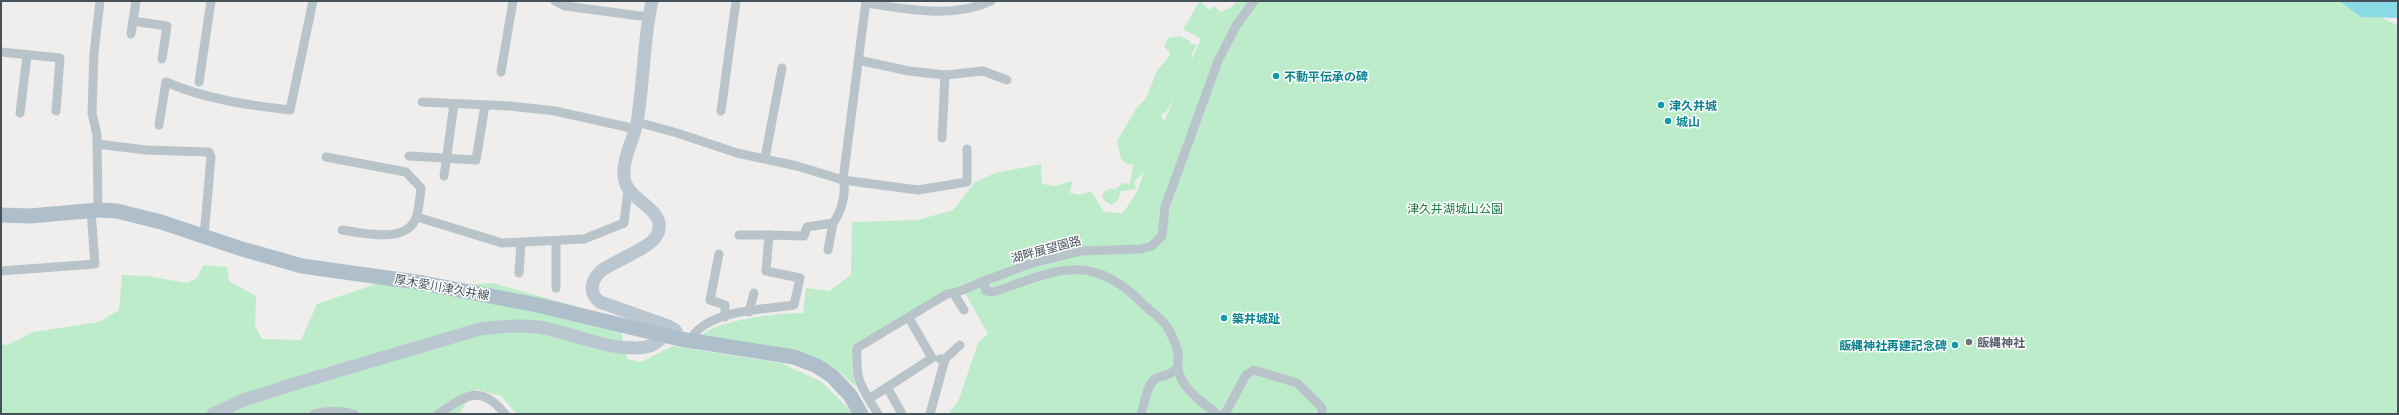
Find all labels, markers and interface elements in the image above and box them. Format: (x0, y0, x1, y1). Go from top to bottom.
place label: 不動平伝承の碑 (1284, 69, 1368, 84)
marker: 不動平伝承の碑 (1271, 71, 1281, 81)
place label: 津久井城 (1669, 98, 1717, 113)
marker: 津久井城 (1656, 100, 1666, 110)
place label: 城山 (1676, 114, 1700, 129)
marker: 城山 (1663, 116, 1673, 126)
park label: 津久井湖城山公園 (1407, 201, 1503, 216)
street label: 湖畔展望園路 (1009, 232, 1083, 266)
street label: 厚木愛川津久井線 (393, 271, 491, 303)
place label: 築井城趾 (1232, 311, 1280, 326)
marker: 築井城趾 (1219, 313, 1229, 323)
place label: 飯縄神社 (1977, 335, 2025, 350)
marker: 飯縄神社 (1964, 337, 1974, 347)
place label: 飯縄神社再建記念碑 (1839, 338, 1947, 353)
marker: 飯縄神社再建記念碑 (1950, 340, 1960, 350)

